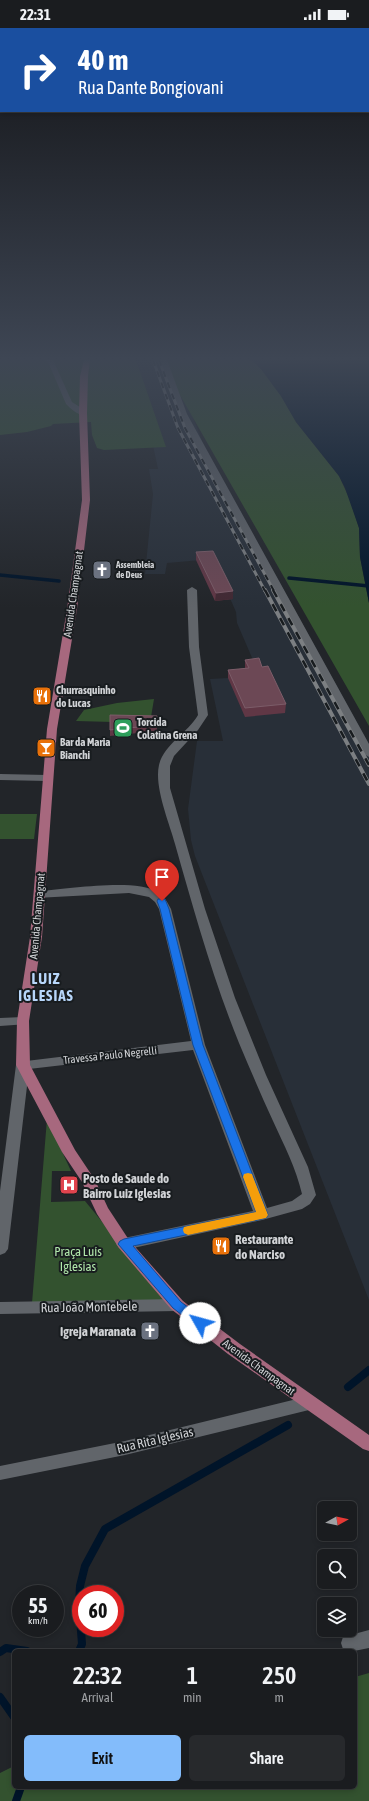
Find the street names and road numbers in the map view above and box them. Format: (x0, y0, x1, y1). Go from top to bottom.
street label: Avenida Champagnat (61, 550, 85, 638)
street label: Avenida Champagnat (27, 872, 47, 960)
street label: Travessa Paulo Negrelli (63, 1044, 157, 1066)
street label: Rua João Montebele (41, 1299, 138, 1315)
street label: Avenida Champagnat (220, 1337, 298, 1397)
street label: Rua Rita Iglesias (115, 1424, 195, 1456)

